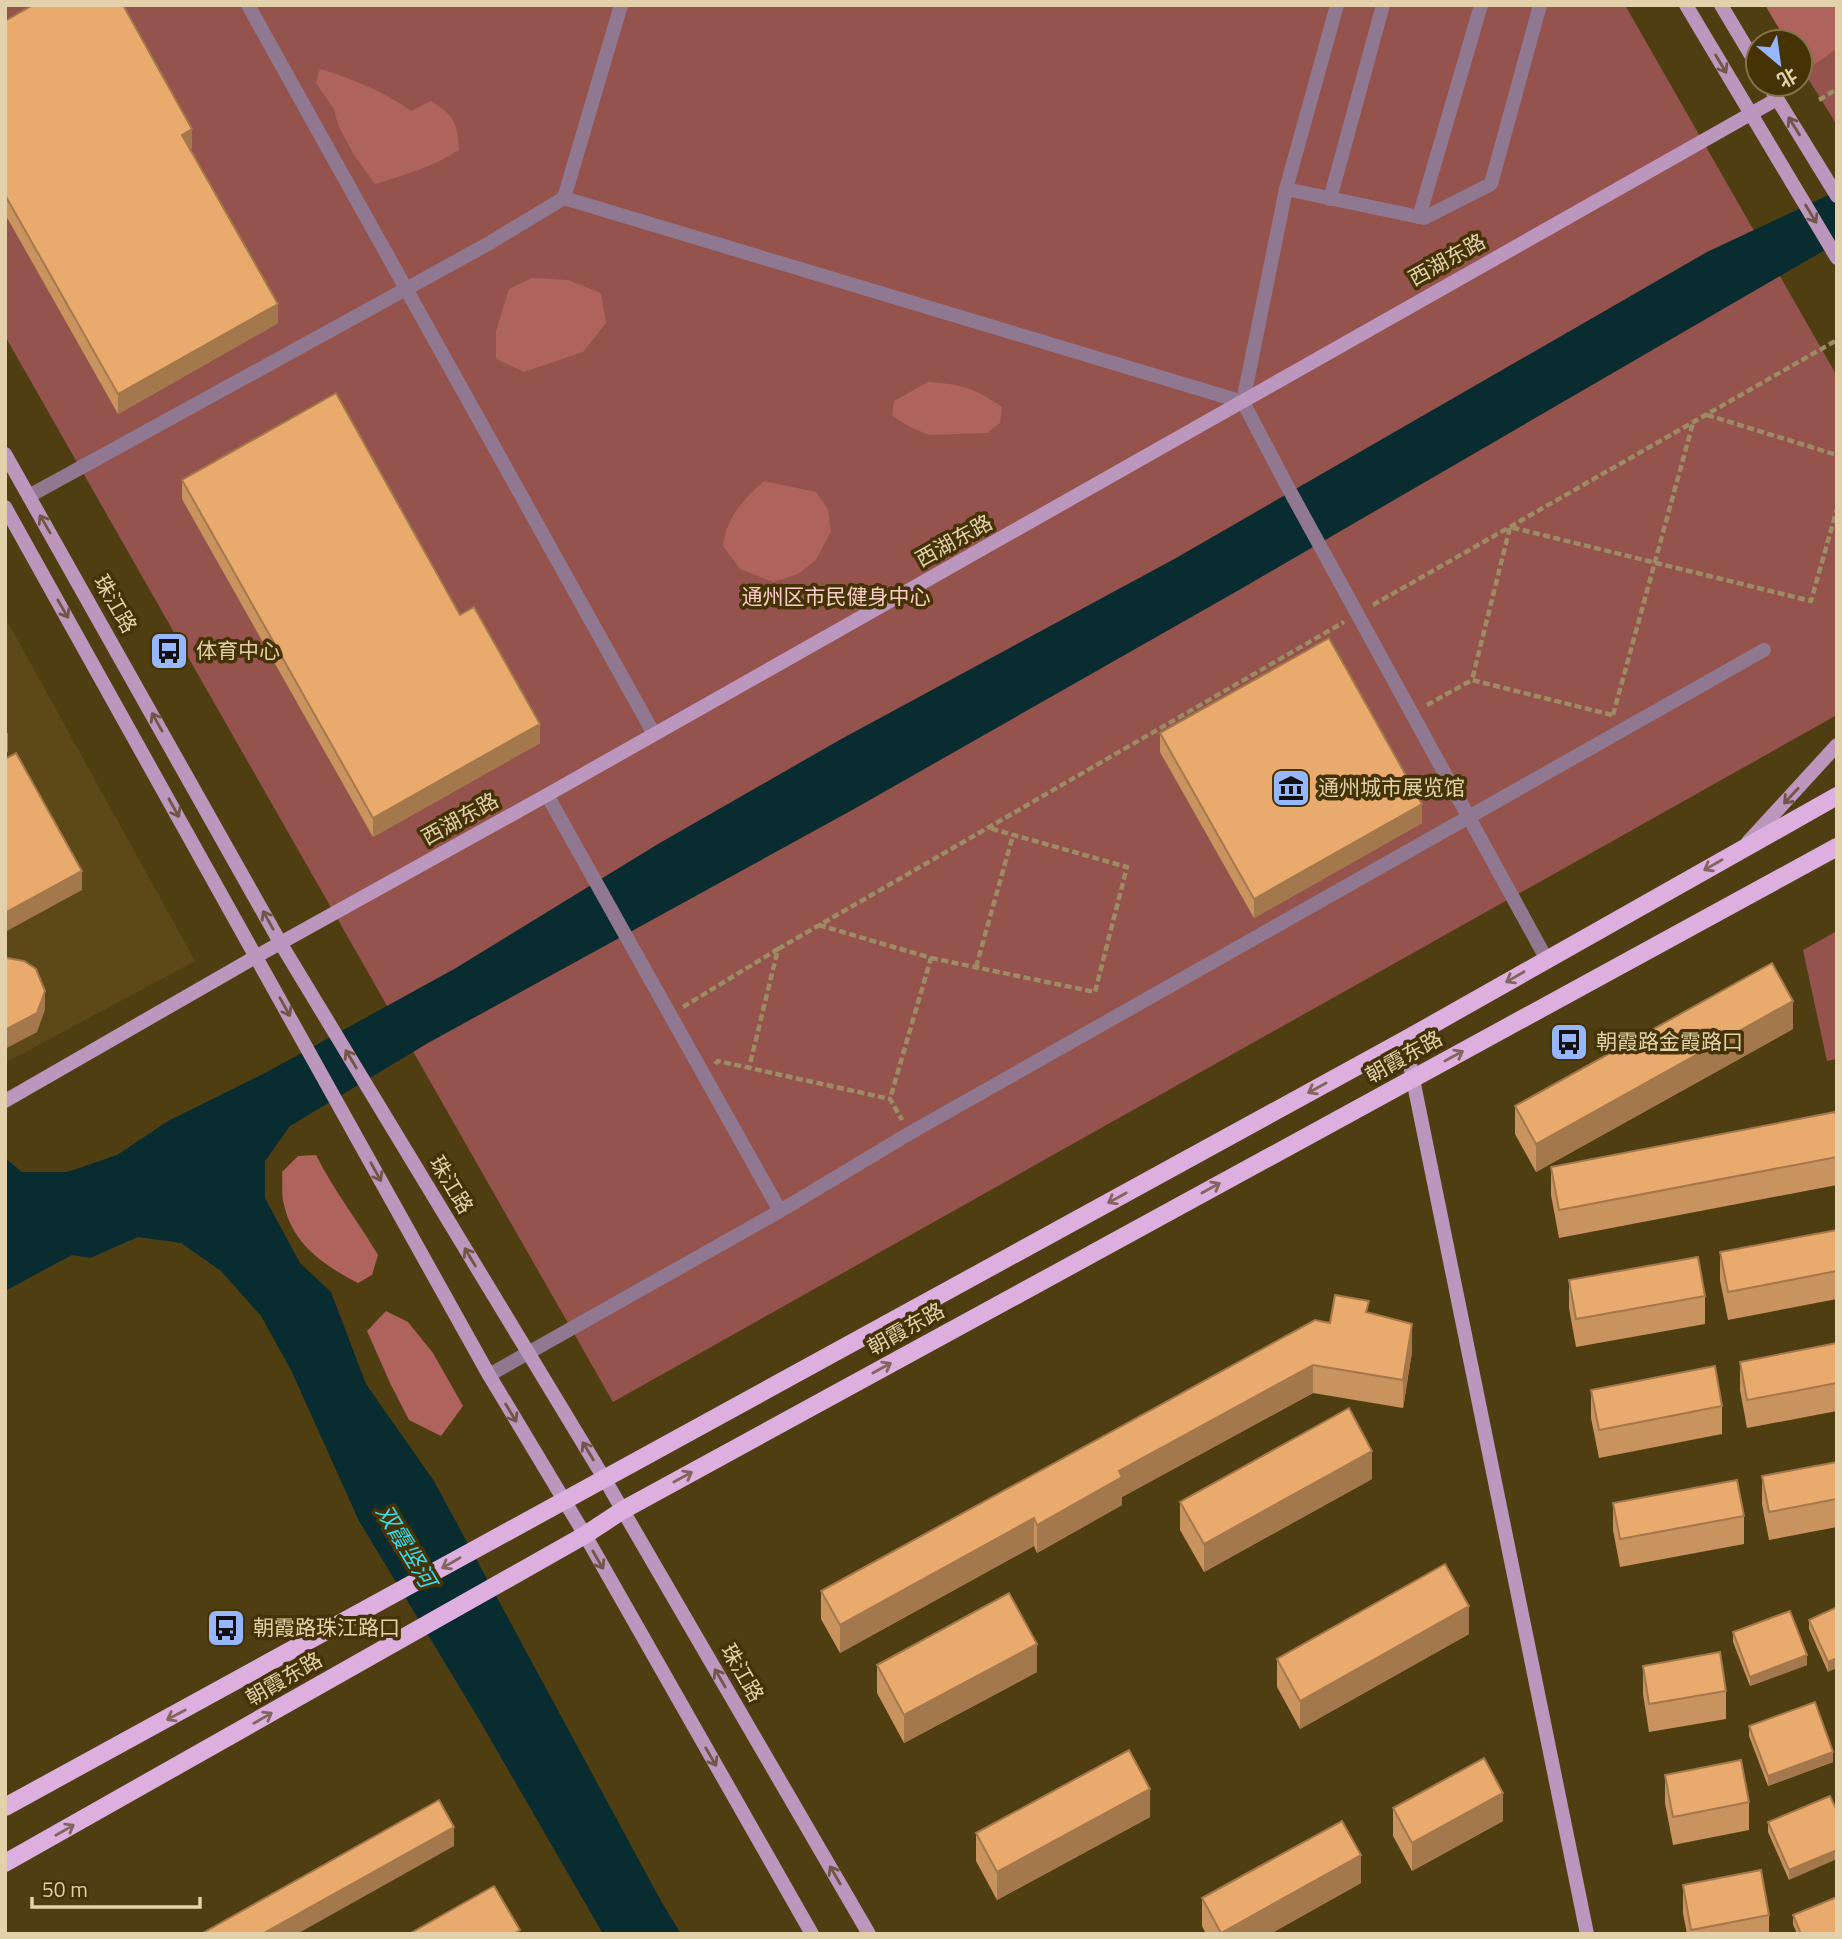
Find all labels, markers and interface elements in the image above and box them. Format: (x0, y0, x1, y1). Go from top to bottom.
north arrow (1744, 28, 1814, 98)
one-way arrow (1714, 53, 1728, 73)
text: 北 (1772, 61, 1803, 96)
one-way arrow (1787, 117, 1802, 136)
one-way arrow (1805, 203, 1818, 224)
street label: 西湖东路 (1402, 225, 1491, 293)
street label: 西湖东路 (909, 506, 998, 574)
one-way arrow (38, 514, 52, 534)
street label: 珠江路 (86, 568, 145, 639)
park label: 通州区市民健身中心 (742, 580, 931, 612)
one-way arrow (56, 599, 70, 619)
bus stop icon: 体育中心 (148, 630, 190, 672)
place label: 体育中心 (196, 634, 280, 666)
one-way arrow (150, 712, 164, 732)
museum icon: 通州城市展览馆 (1270, 767, 1312, 809)
place label: 通州城市展览馆 (1318, 771, 1465, 803)
street label: 西湖东路 (415, 784, 504, 852)
one-way arrow (1783, 787, 1799, 805)
one-way arrow (168, 797, 181, 818)
one-way arrow (1704, 858, 1724, 872)
one-way arrow (261, 911, 275, 931)
one-way arrow (1506, 971, 1526, 985)
one-way arrow (278, 996, 292, 1016)
bus stop icon: 朝霞路金霞路口 (1548, 1021, 1590, 1063)
street label: 朝霞东路 (1359, 1022, 1448, 1090)
place label: 朝霞路金霞路口 (1596, 1025, 1743, 1057)
one-way arrow (343, 1049, 357, 1069)
one-way arrow (1443, 1049, 1463, 1063)
one-way arrow (1307, 1082, 1328, 1096)
street label: 珠江路 (422, 1149, 482, 1220)
one-way arrow (369, 1161, 383, 1181)
one-way arrow (1200, 1181, 1221, 1195)
one-way arrow (1108, 1191, 1128, 1205)
one-way arrow (463, 1247, 477, 1267)
street label: 朝霞东路 (861, 1294, 950, 1362)
one-way arrow (872, 1361, 892, 1375)
one-way arrow (505, 1402, 519, 1422)
one-way arrow (581, 1442, 595, 1462)
one-way arrow (672, 1470, 693, 1483)
water label: 双霞竖河 (368, 1497, 447, 1598)
one-way arrow (591, 1549, 605, 1569)
one-way arrow (441, 1557, 462, 1570)
bus stop icon: 朝霞路珠江路口 (205, 1607, 247, 1649)
place label: 朝霞路珠江路口 (253, 1611, 400, 1643)
street label: 珠江路 (713, 1637, 772, 1708)
street label: 朝霞东路 (239, 1643, 328, 1713)
one-way arrow (713, 1668, 727, 1688)
one-way arrow (167, 1708, 187, 1722)
one-way arrow (252, 1711, 272, 1725)
one-way arrow (705, 1746, 718, 1767)
one-way arrow (54, 1823, 74, 1837)
one-way arrow (827, 1865, 841, 1885)
scale bar (32, 1866, 200, 1910)
text: 50 m (42, 1873, 88, 1905)

